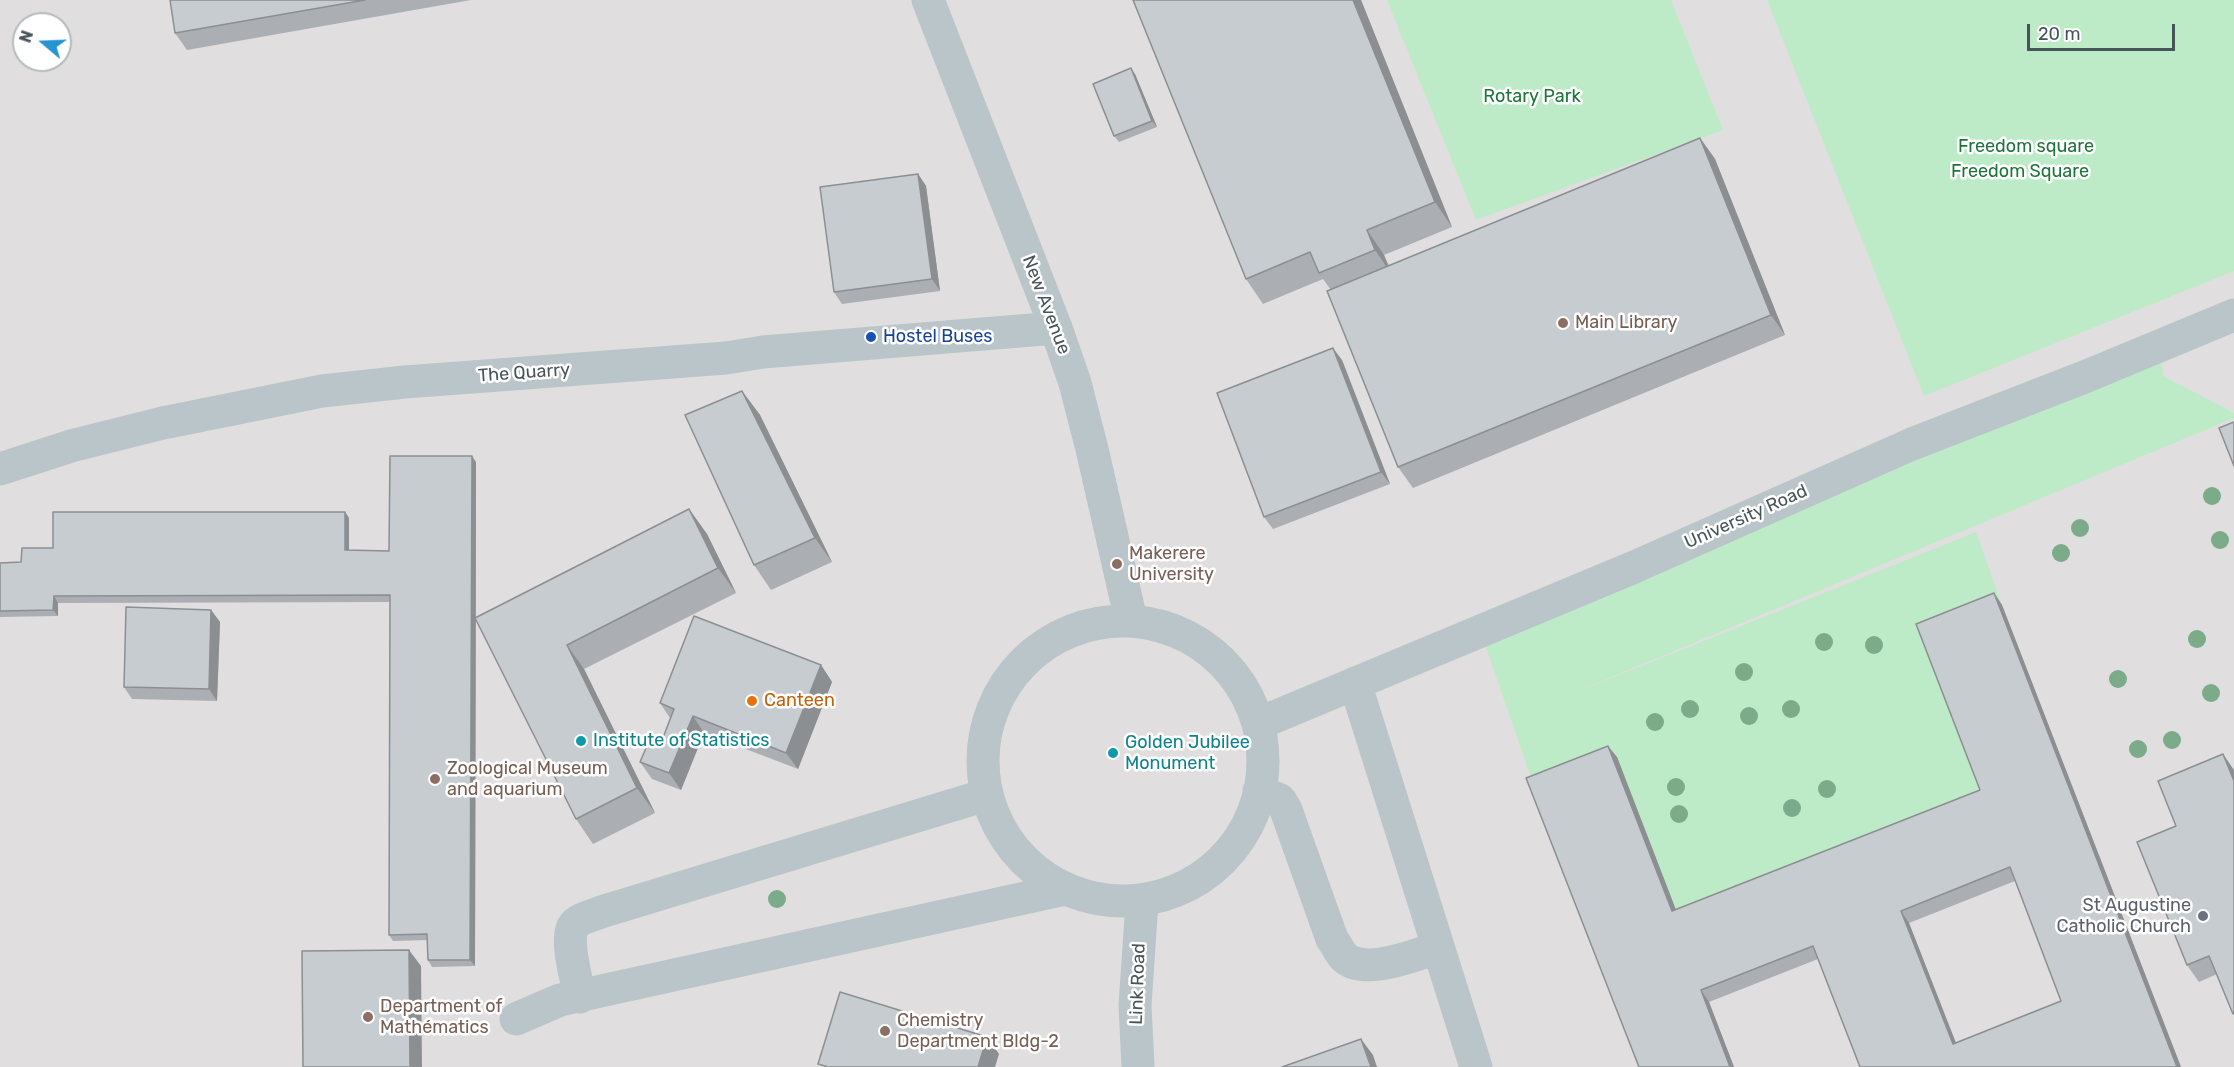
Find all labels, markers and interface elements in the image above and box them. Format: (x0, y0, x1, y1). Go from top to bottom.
north arrow (12, 12, 72, 72)
scale bar (2030, 12, 2178, 50)
text: 20 m (2038, 23, 2080, 45)
text: N (16, 28, 37, 45)
park label: Rotary Park (1483, 86, 1581, 108)
park label: Freedom square (1958, 136, 2094, 158)
park label: Freedom Square (1951, 161, 2089, 183)
street label: New Avenue (1017, 252, 1075, 358)
place label: Main Library (1575, 312, 1678, 334)
marker: Main Library (1556, 316, 1570, 330)
place label: Hostel Buses (883, 326, 993, 348)
marker: Hostel Buses (864, 330, 878, 344)
street label: The Quarry (477, 359, 571, 387)
street label: University Road (1681, 480, 1811, 554)
place label: Makerere University (1129, 543, 1214, 586)
marker: Makerere University (1110, 557, 1124, 571)
place label: Canteen (764, 690, 835, 712)
marker: Canteen (745, 694, 759, 708)
place label: Institute of Statistics (593, 730, 769, 752)
place label: Golden Jubilee Monument (1125, 732, 1250, 774)
marker: Institute of Statistics (574, 734, 588, 748)
marker: Golden Jubilee Monument (1106, 746, 1120, 760)
place label: Zoological Museum and aquarium (447, 758, 608, 800)
marker: Zoological Museum and aquarium (428, 772, 442, 786)
place label: St Augustine Catholic Church (2056, 895, 2191, 938)
marker: St Augustine Catholic Church (2196, 909, 2210, 923)
street label: Link Road (1126, 943, 1150, 1025)
place label: Department of Mathématics (380, 996, 502, 1038)
marker: Department of Mathématics (361, 1010, 375, 1024)
place label: Chemistry Department Bldg-2 (897, 1010, 1059, 1052)
marker: Chemistry Department Bldg-2 (878, 1024, 892, 1038)

